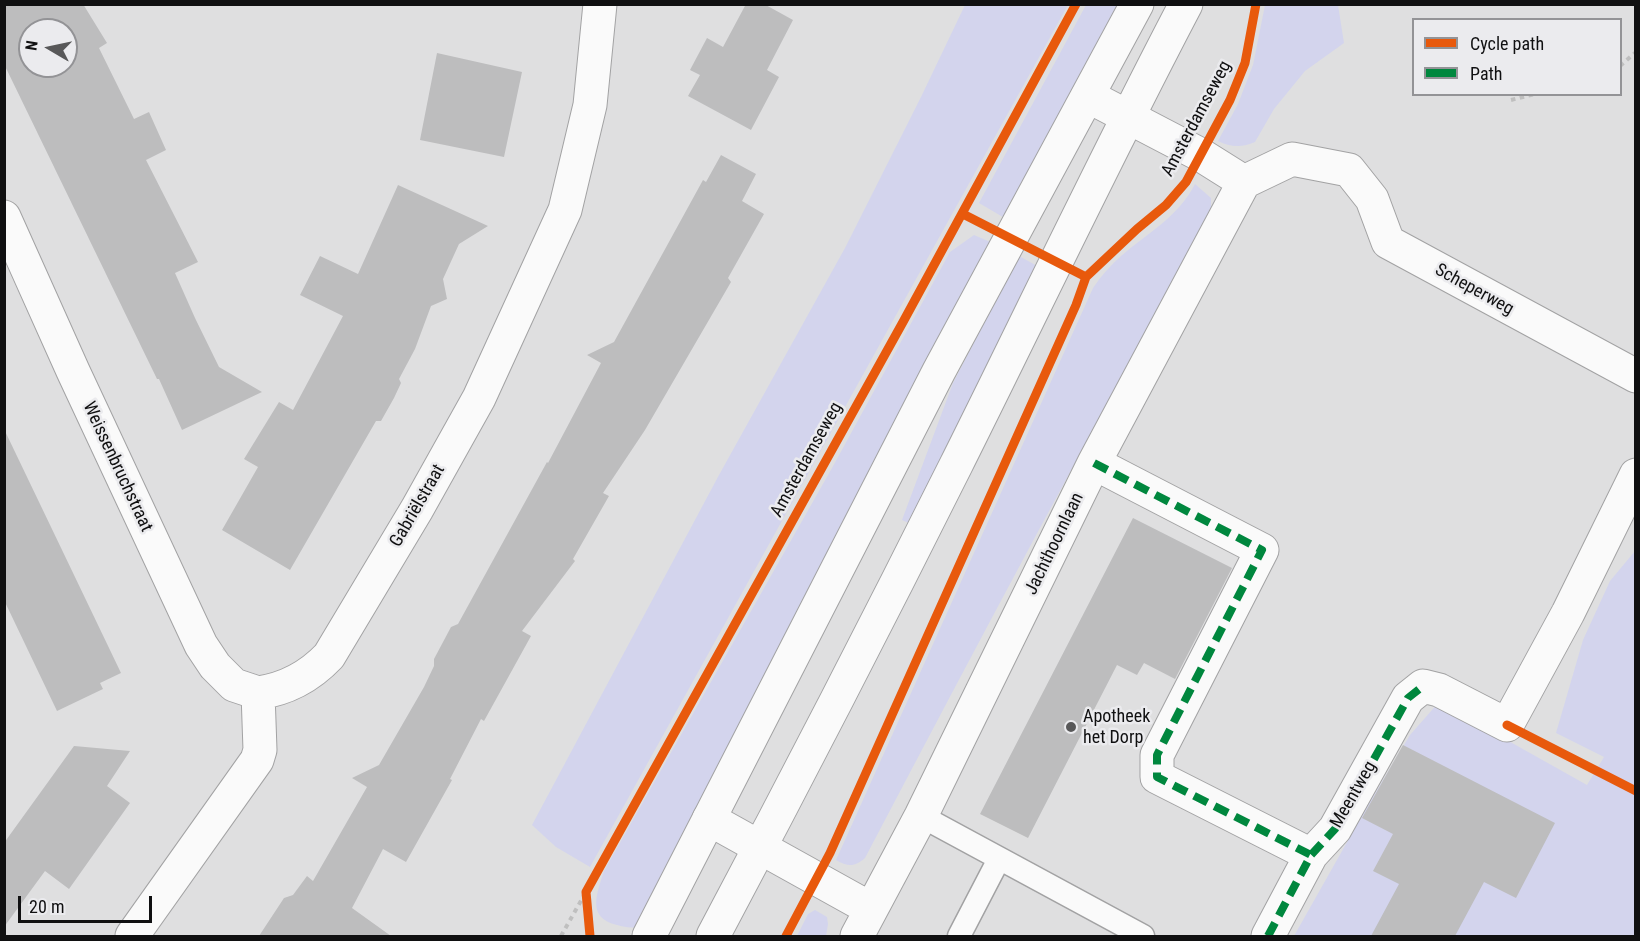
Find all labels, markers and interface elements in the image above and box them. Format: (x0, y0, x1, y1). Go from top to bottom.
north arrow (18, 18, 78, 78)
legend (1412, 18, 1622, 96)
text: Cycle path (1470, 33, 1544, 54)
text: N (22, 39, 42, 52)
street label: Amsterdamseweg (1157, 57, 1237, 181)
text: Path (1470, 63, 1503, 84)
street label: Scheperweg (1431, 260, 1517, 320)
street label: Weissenbruchstraat (77, 399, 157, 535)
street label: Amsterdamseweg (767, 399, 847, 521)
street label: Gabriëlstraat (386, 461, 450, 551)
street label: Jachthoornlaan (1021, 490, 1089, 598)
place label: Apotheek het Dorp (1083, 706, 1150, 748)
marker: Apotheek het Dorp (1064, 720, 1078, 734)
street label: Meentweg (1326, 758, 1382, 832)
scale bar (21, 884, 154, 922)
text: 20 m (29, 896, 64, 917)

